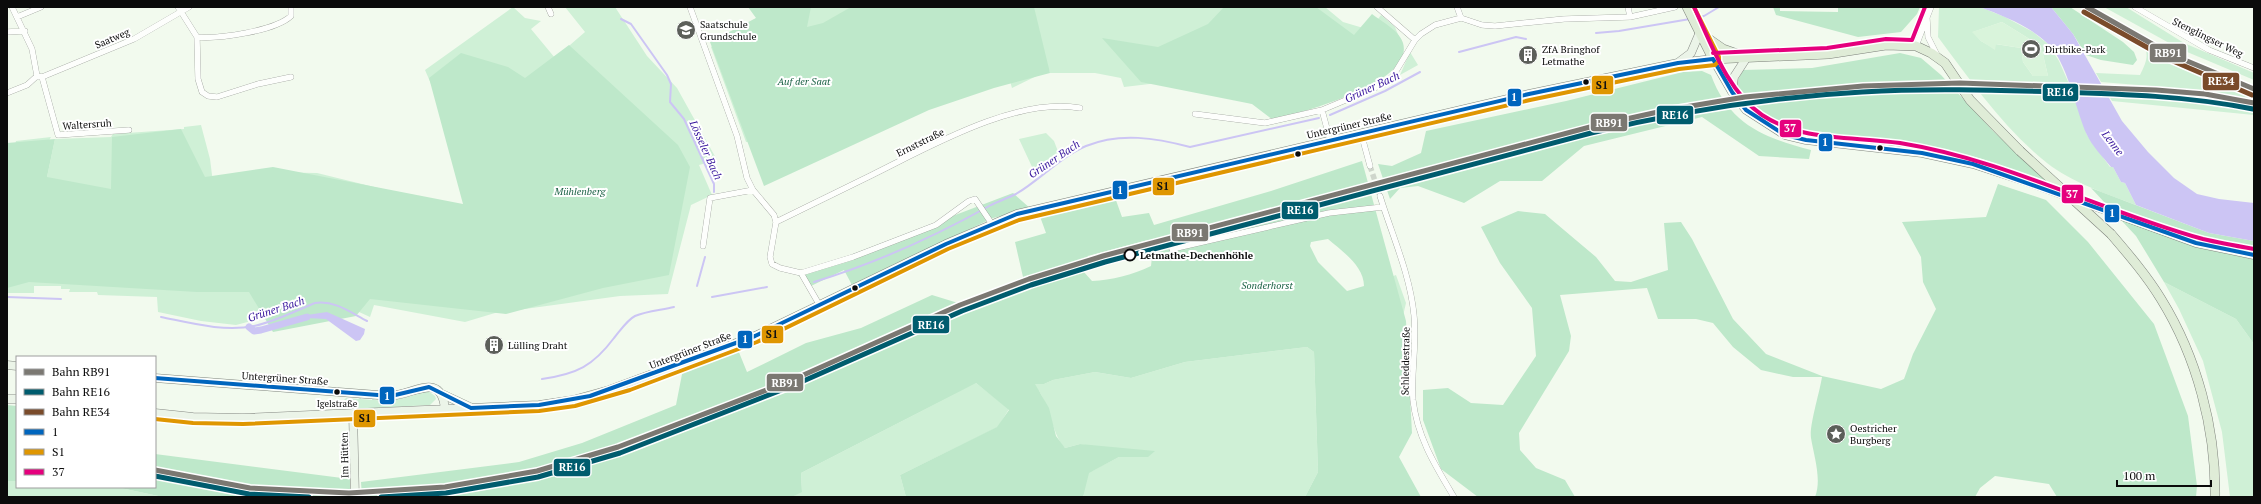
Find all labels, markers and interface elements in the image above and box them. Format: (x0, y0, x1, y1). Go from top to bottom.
street label: Stenglingser Weg (2170, 15, 2246, 61)
place label: Saatschule Grundschule (700, 18, 757, 43)
school or university icon: Saatschule Grundschule (675, 19, 697, 41)
street label: Saatweg (93, 25, 132, 52)
sports icon: Dirtbike-Park (2020, 38, 2042, 60)
place label: ZfA Bringhof Letmathe (1542, 43, 1600, 68)
place label: Dirtbike-Park (2045, 43, 2106, 56)
line badge: RB91 (2149, 43, 2187, 63)
building icon: ZfA Bringhof Letmathe (1517, 44, 1539, 66)
text: RB91 (2154, 46, 2182, 60)
water label: Grüner Bach (1342, 68, 1402, 106)
line badge: RE34 (2202, 72, 2240, 91)
text: RE34 (2208, 74, 2235, 88)
park label: Auf der Saat (777, 75, 831, 88)
line badge: S1 (1591, 75, 1614, 95)
unlabelled marker (1581, 77, 1591, 87)
text: S1 (1596, 78, 1608, 92)
line badge: RE16 (2042, 83, 2079, 102)
text: RE16 (2047, 85, 2073, 99)
line badge: 1 (1507, 88, 1522, 107)
text: 1 (1511, 90, 1517, 104)
line badge: RE16 (1656, 105, 1694, 125)
text: RE16 (1662, 108, 1688, 122)
street label: Untergrüner Straße (1305, 109, 1393, 142)
line badge: RB91 (1590, 113, 1628, 132)
street label: Waltersruh (62, 116, 112, 133)
text: RB91 (1595, 116, 1623, 130)
water label: Lösseler Bach (686, 117, 725, 182)
line badge: 37 (1779, 119, 1802, 138)
text: 37 (1784, 121, 1796, 135)
street label: Ernststraße (894, 125, 946, 160)
water label: Lenne (2098, 127, 2127, 158)
line badge: 1 (1818, 133, 1833, 152)
text: 1 (1822, 135, 1828, 149)
water label: Grüner Bach (1026, 137, 1082, 181)
unlabelled marker (1875, 143, 1885, 153)
unlabelled marker (1293, 149, 1303, 159)
line badge: S1 (1152, 177, 1175, 196)
text: S1 (1157, 179, 1169, 193)
line badge: 1 (1112, 180, 1128, 200)
text: 1 (1117, 183, 1123, 197)
line badge: 37 (2061, 184, 2084, 204)
park label: Mühlenberg (554, 185, 607, 198)
text: 37 (2066, 187, 2078, 201)
line badge: RE16 (1281, 201, 1319, 220)
text: RE16 (1287, 203, 1313, 217)
line badge: 1 (2104, 204, 2120, 223)
text: 1 (2109, 206, 2115, 220)
line badge: RB91 (1171, 223, 1209, 242)
text: RB91 (1176, 226, 1204, 240)
marker: Letmathe-Dechenhöhle (1123, 248, 1137, 262)
place label: Letmathe-Dechenhöhle (1140, 249, 1254, 262)
park label: Sonderhorst (1241, 279, 1293, 292)
unlabelled marker (850, 283, 860, 293)
water label: Grüner Bach (246, 293, 306, 325)
line badge: RE16 (912, 315, 950, 334)
text: RE16 (918, 318, 944, 332)
line badge: S1 (761, 325, 784, 344)
text: S1 (766, 327, 778, 341)
street label: Schleddestraße (1398, 327, 1413, 395)
street label: Untergrüner Straße (647, 329, 733, 372)
line badge: 1 (737, 330, 753, 349)
text: 1 (742, 332, 748, 346)
building icon: Lülling Draht (483, 334, 505, 356)
place label: Lülling Draht (508, 339, 568, 352)
legend (16, 356, 156, 488)
text: Bahn RB91 (52, 364, 110, 379)
street label: Untergrüner Straße (241, 369, 329, 388)
line badge: RB91 (766, 373, 804, 392)
text: RB91 (771, 376, 799, 390)
text: Bahn RE16 (52, 384, 111, 399)
line badge: 1 (379, 386, 395, 405)
marker: Igelstraße (332, 387, 342, 397)
text: 1 (384, 389, 390, 403)
place label: Igelstraße (317, 398, 358, 410)
text: Bahn RE34 (52, 404, 111, 419)
line badge: S1 (353, 409, 376, 428)
text: S1 (359, 411, 371, 425)
place label: Oestricher Burgberg (1850, 422, 1897, 447)
place icon: Oestricher Burgberg (1825, 423, 1847, 445)
text: 1 (52, 424, 58, 439)
street label: Im Hütten (338, 432, 351, 478)
text: S1 (52, 444, 65, 459)
line badge: RE16 (553, 458, 591, 477)
text: RE16 (559, 460, 585, 474)
scale bar (2117, 462, 2211, 488)
text: 37 (52, 464, 65, 479)
text: 100 m (2123, 468, 2156, 483)

